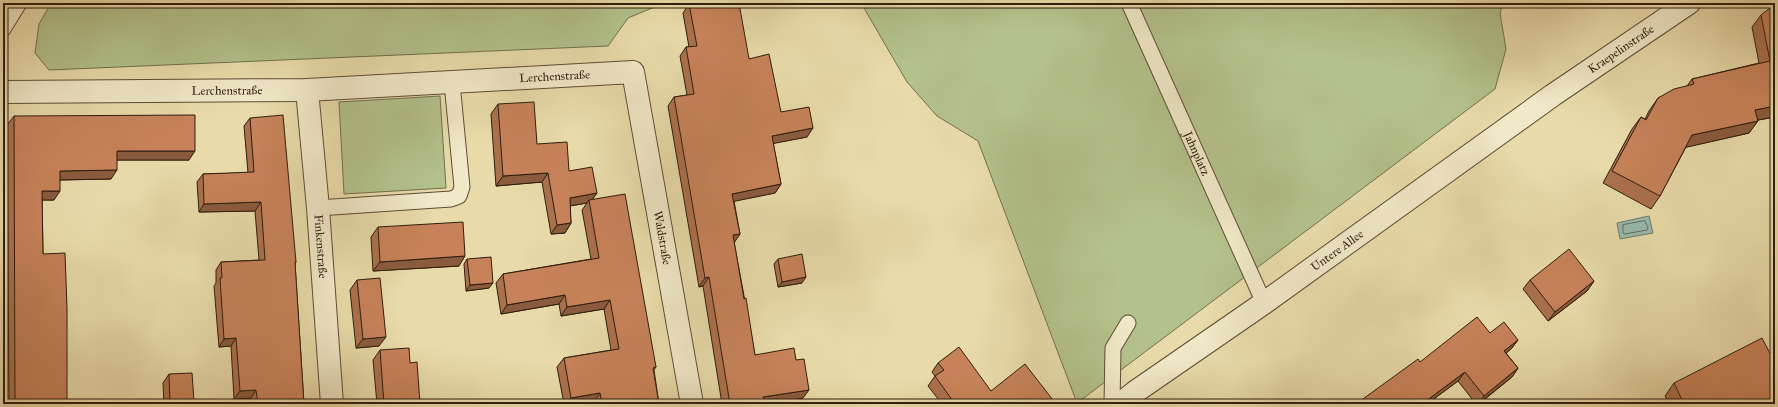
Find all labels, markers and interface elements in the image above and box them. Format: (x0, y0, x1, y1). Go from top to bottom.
street label: Kraepelinstraße (1585, 22, 1657, 76)
street label: Lerchenstraße (519, 67, 590, 85)
street label: Lerchenstraße (191, 83, 263, 98)
street label: Jahnplatz (1179, 127, 1213, 178)
street label: Waldstraße (651, 210, 674, 266)
street label: Finkenstraße (311, 214, 330, 279)
street label: Untere Allee (1308, 227, 1366, 274)

